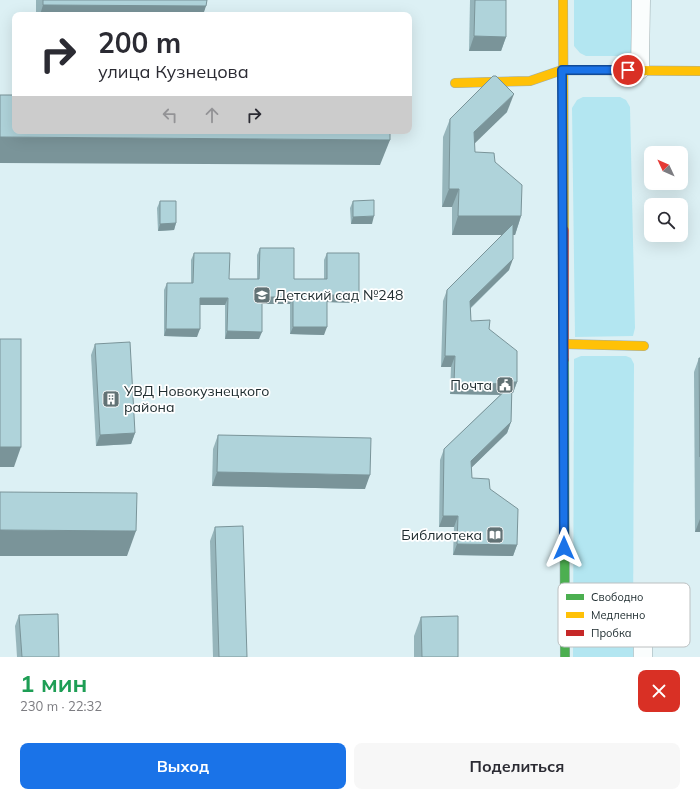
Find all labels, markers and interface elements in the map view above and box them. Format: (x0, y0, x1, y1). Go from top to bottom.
text: 200 m (98, 25, 181, 60)
icon: right (32, 28, 84, 80)
pin (611, 53, 645, 87)
icon: arrive (617, 59, 639, 81)
text: улица Кузнецова (98, 60, 249, 83)
icon: left (159, 104, 181, 126)
icon: ahead (201, 104, 223, 126)
icon: right (243, 104, 265, 126)
north arrow (644, 146, 688, 190)
map controls (644, 146, 688, 242)
button: search (644, 198, 688, 242)
school or university icon: Детский сад №248 (252, 285, 272, 305)
place label: Детский сад №248 (275, 286, 403, 304)
public building icon: Почта (495, 375, 515, 395)
place label: Почта (450, 376, 492, 394)
place label: УВД Новокузнецкого района (123, 382, 269, 416)
building icon: УВД Новокузнецкого района (101, 389, 121, 409)
library icon: Библиотека (485, 525, 505, 545)
place label: Библиотека (401, 526, 482, 544)
position arrow (543, 527, 585, 569)
legend (558, 583, 690, 647)
text: Свободно (591, 590, 644, 604)
text: Медленно (591, 608, 645, 622)
text: Пробка (591, 626, 632, 640)
text: 1 мин (20, 668, 87, 698)
button: close (638, 670, 680, 712)
text: 230 m · 22:32 (20, 698, 102, 714)
button: Выход (20, 743, 346, 789)
button: Поделиться (354, 743, 680, 789)

